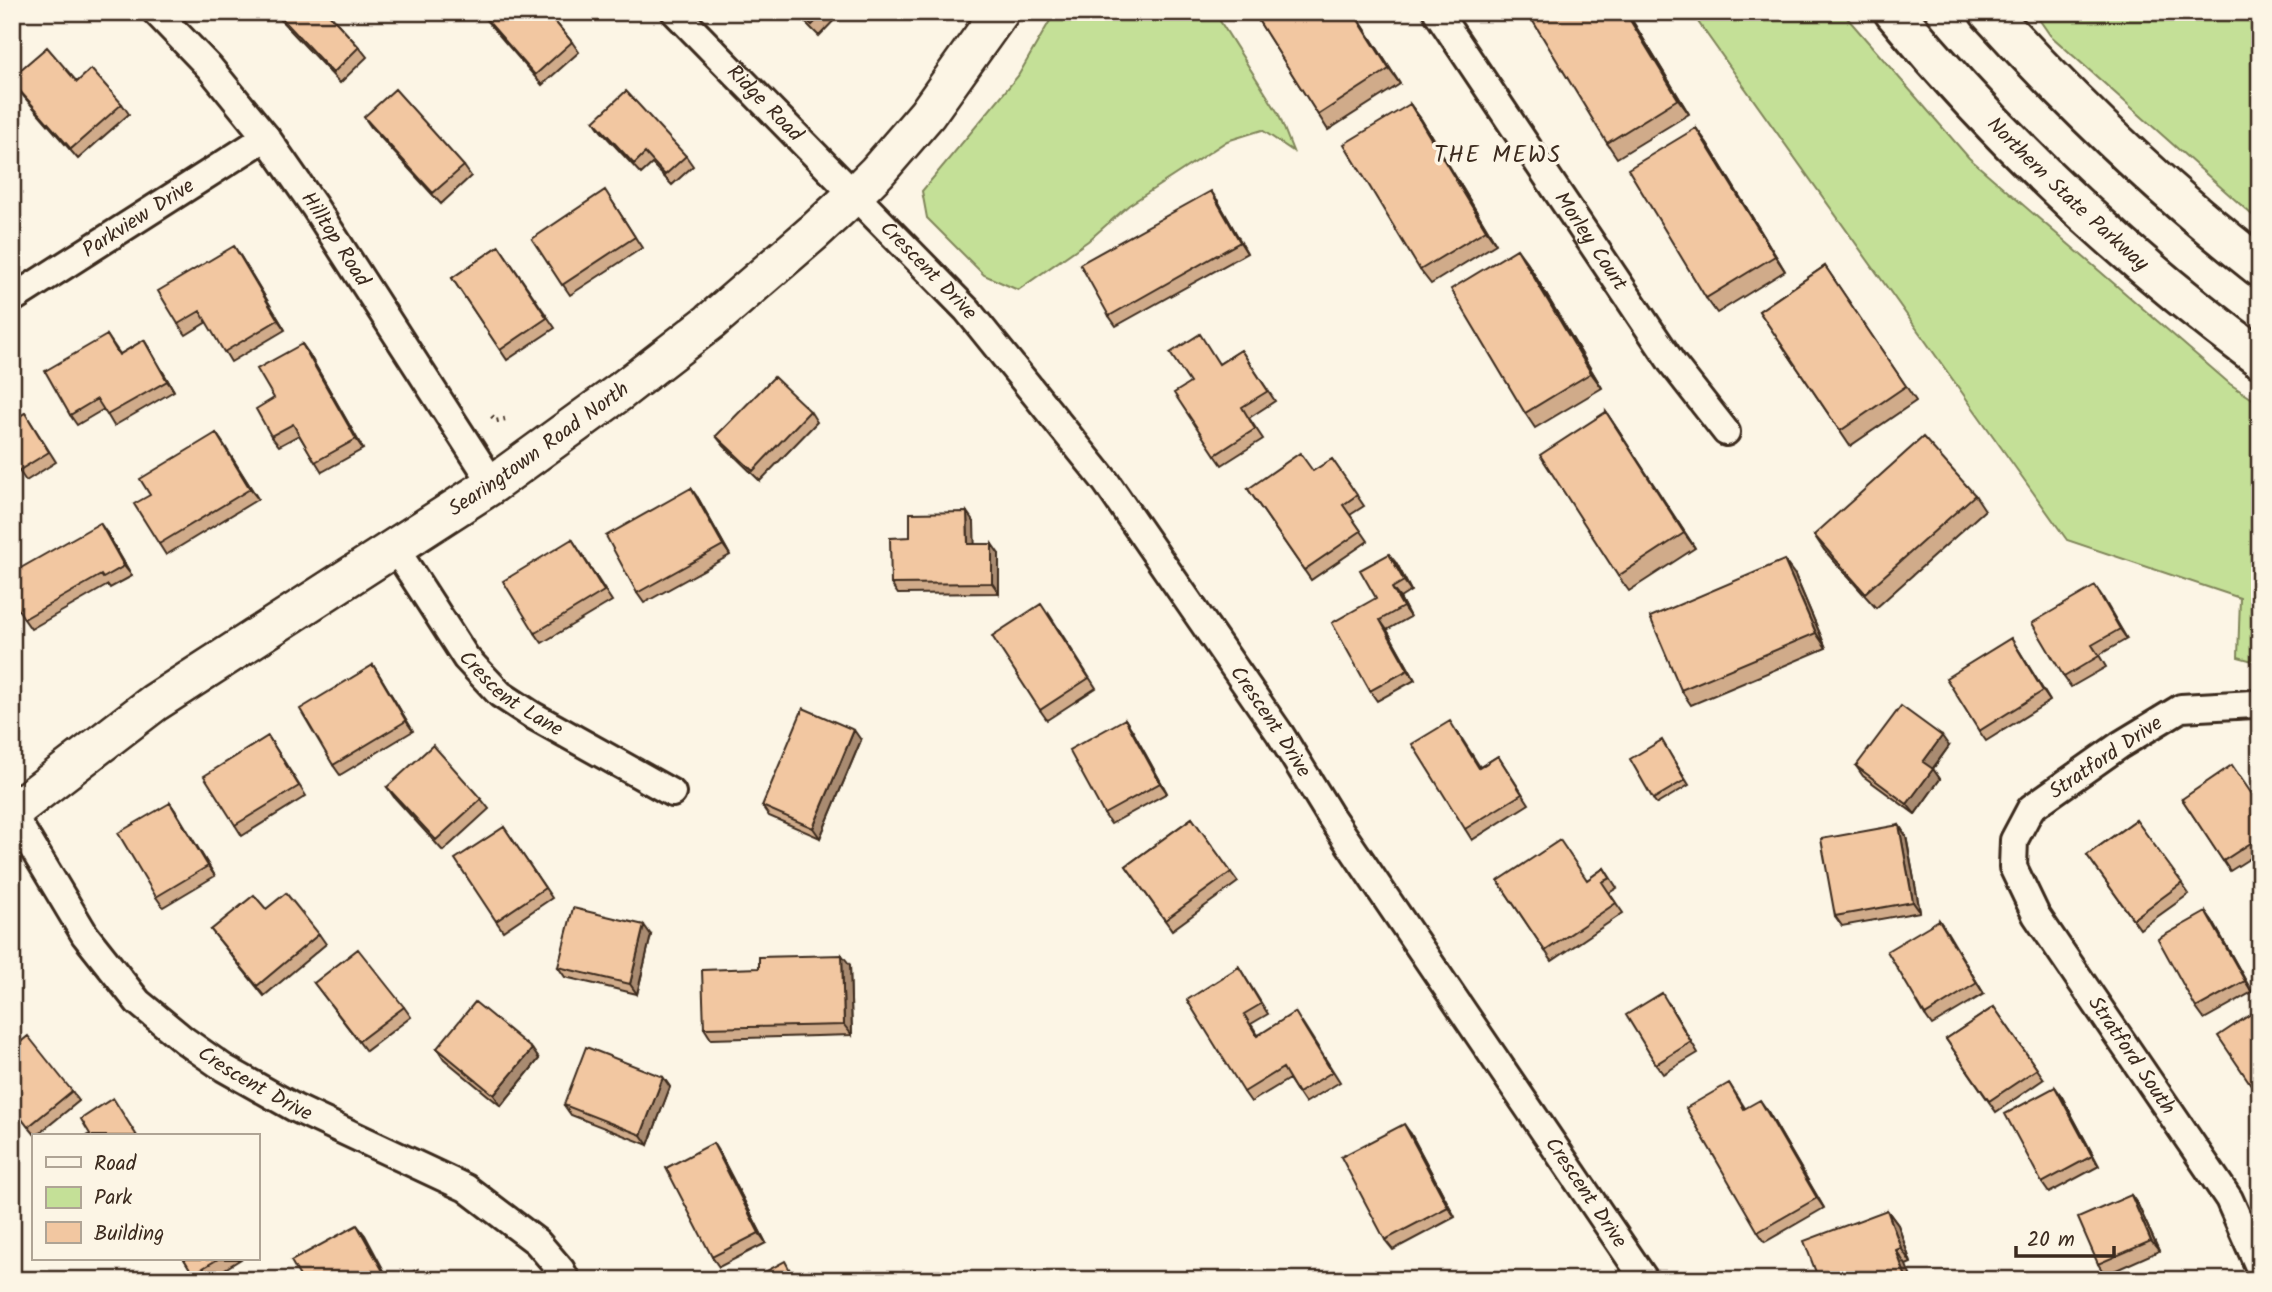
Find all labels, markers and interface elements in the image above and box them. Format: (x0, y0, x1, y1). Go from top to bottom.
street label: Ridge Road (719, 57, 811, 150)
street label: Northern State Parkway (1979, 109, 2156, 280)
district label: THE MEWS (1434, 138, 1562, 174)
street label: Parkview Drive (76, 170, 202, 267)
street label: Hilltop Road (292, 185, 379, 294)
street label: Morley Court (1545, 185, 1636, 298)
street label: Crescent Drive (872, 213, 986, 328)
street label: Searingtown Road North (442, 374, 637, 525)
street label: Crescent Lane (450, 643, 570, 746)
street label: Crescent Drive (1221, 659, 1320, 784)
street label: Stratford Drive (2042, 707, 2170, 808)
street label: Stratford South (2079, 989, 2184, 1122)
street label: Crescent Drive (191, 1038, 318, 1131)
street label: Crescent Drive (1536, 1130, 1636, 1256)
legend (32, 1134, 259, 1260)
text: Road (94, 1148, 137, 1181)
text: Park (94, 1182, 132, 1215)
scale bar (2016, 1215, 2114, 1259)
text: Building (94, 1218, 164, 1251)
text: 20 m (2027, 1224, 2075, 1257)

